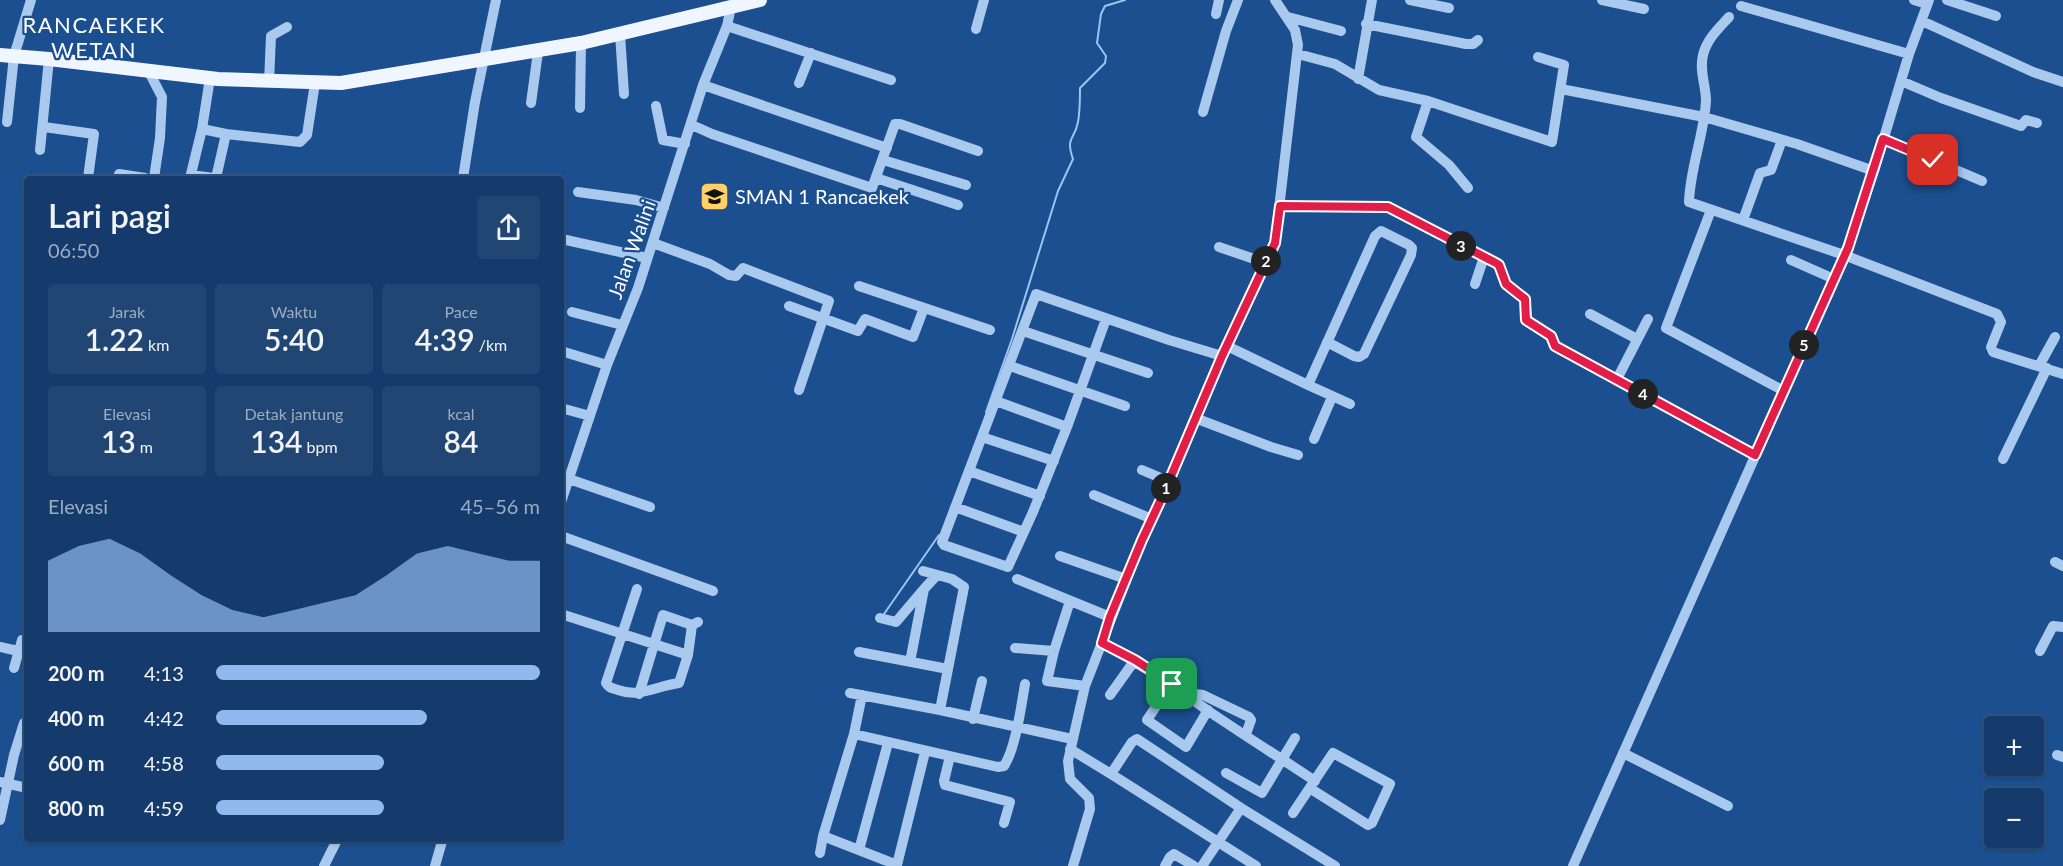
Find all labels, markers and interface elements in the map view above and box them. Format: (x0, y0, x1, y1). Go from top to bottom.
district label: RANCAEKEK WETAN (22, 11, 166, 63)
pin (1907, 134, 1958, 185)
icon: check (1916, 143, 1949, 176)
school or university icon: SMAN 1 Rancaekek (698, 180, 730, 212)
place label: SMAN 1 Rancaekek (735, 184, 910, 208)
text: Lari pagi (48, 195, 171, 235)
button: share (477, 196, 540, 259)
street label: Jalan Walini (602, 196, 660, 302)
pin: 3 (1446, 231, 1476, 261)
text: 3 (1456, 236, 1466, 255)
text: 06:50 (48, 238, 99, 262)
pin: 2 (1251, 246, 1281, 276)
text: 2 (1261, 251, 1271, 270)
text: Jarak (109, 302, 145, 321)
text: Waktu (271, 302, 317, 321)
text: Pace (444, 302, 478, 321)
text: 1.22 (85, 321, 144, 357)
text: 5:40 (264, 321, 324, 357)
text: 4:39 (415, 321, 475, 357)
pin: 5 (1789, 330, 1819, 360)
text: km (144, 335, 169, 354)
text: /km (475, 335, 507, 354)
text: 5 (1799, 335, 1809, 354)
pin: 4 (1628, 379, 1658, 409)
text: 4 (1638, 384, 1648, 403)
text: Elevasi (103, 404, 151, 423)
text: Detak jantung (245, 404, 343, 423)
text: kcal (447, 404, 475, 423)
text: 13 (101, 423, 136, 459)
text: 134 (250, 423, 303, 459)
text: 84 (444, 423, 478, 459)
text: m (136, 437, 153, 456)
text: bpm (303, 437, 338, 456)
pin: 1 (1151, 473, 1181, 503)
text: 1 (1161, 478, 1171, 497)
text: Elevasi (48, 494, 108, 518)
text: 45–56 m (460, 494, 540, 518)
pin (1146, 658, 1197, 709)
text: 200 m (48, 661, 104, 685)
text: 4:13 (144, 661, 184, 685)
icon: arrive (1155, 667, 1188, 700)
text: 400 m (48, 706, 104, 730)
text: 4:42 (144, 706, 184, 730)
map controls (1984, 716, 2044, 848)
button: + (1984, 716, 2044, 776)
text: 600 m (48, 751, 104, 775)
text: 4:58 (144, 751, 184, 775)
button: − (1984, 788, 2044, 848)
text: 800 m (48, 796, 104, 820)
text: 4:59 (144, 796, 184, 820)

